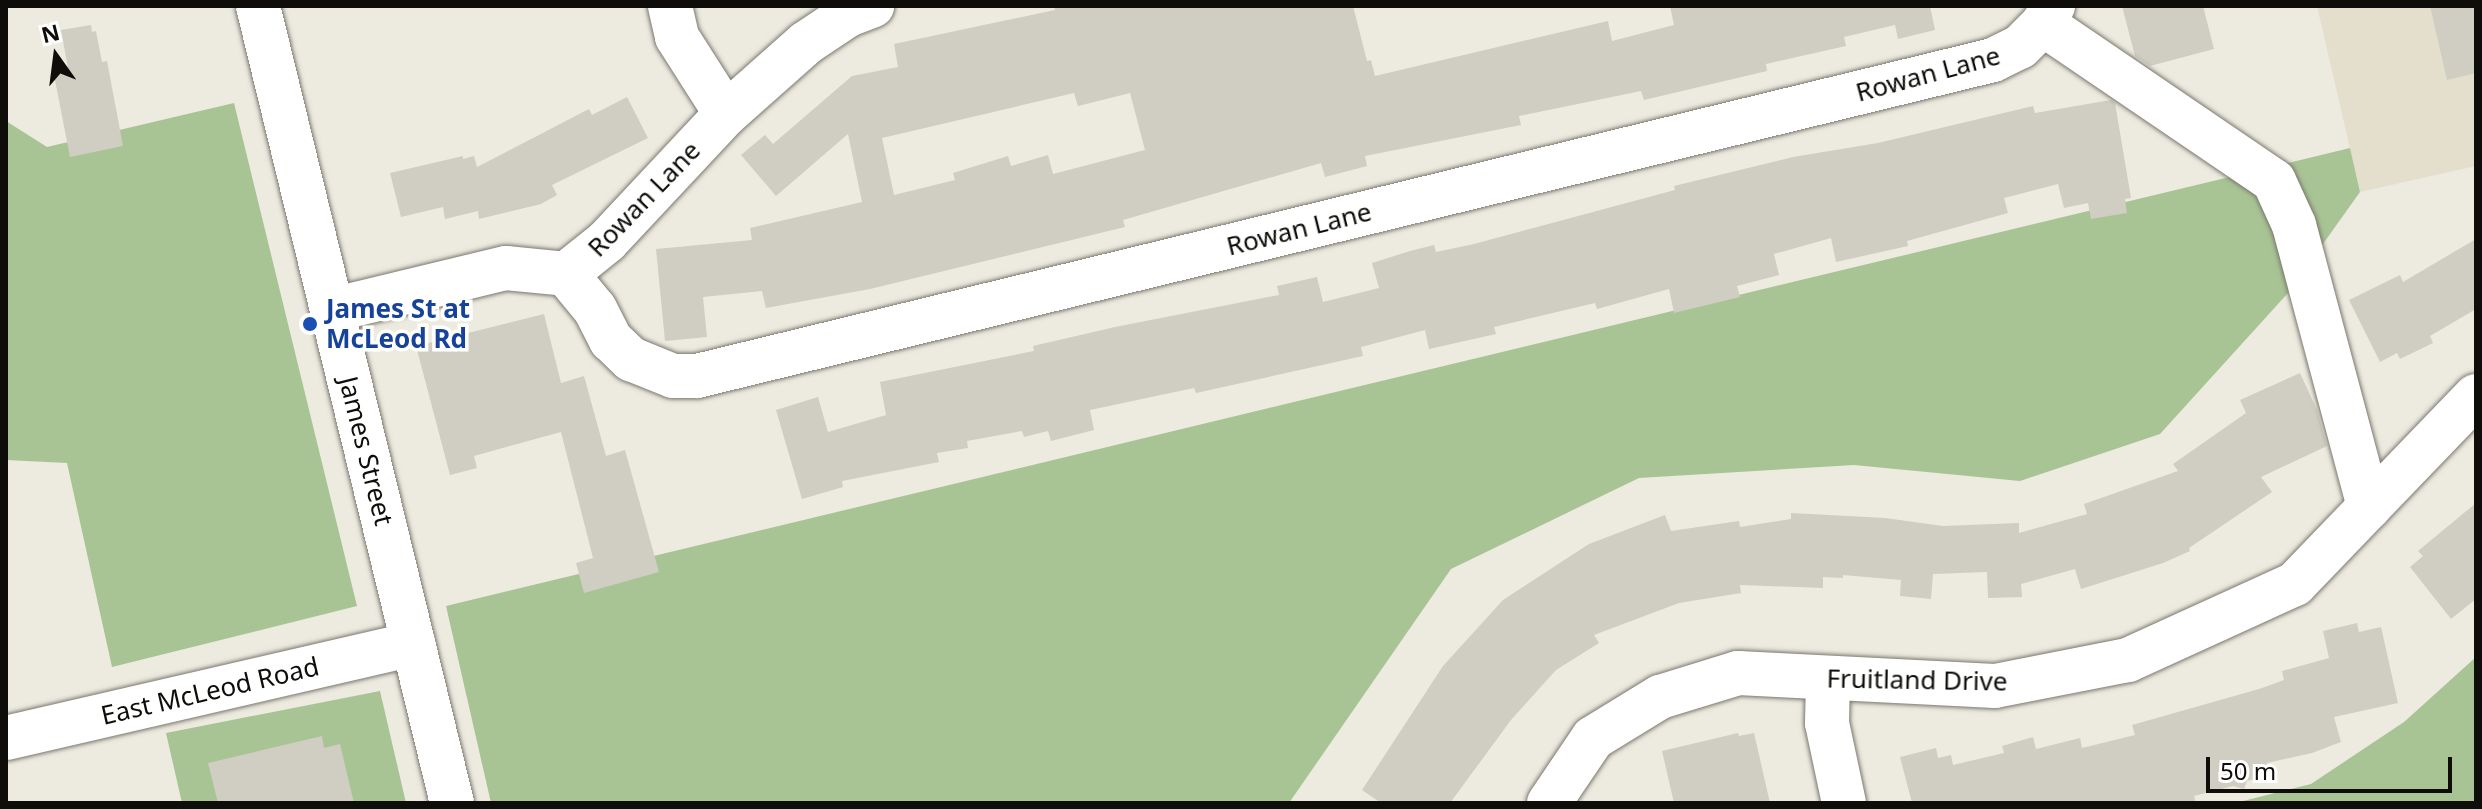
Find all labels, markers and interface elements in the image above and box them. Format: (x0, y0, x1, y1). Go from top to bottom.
north arrow (16, 16, 96, 96)
text: N (38, 16, 62, 49)
street label: Rowan Lane (1852, 40, 2004, 108)
street label: Rowan Lane (581, 135, 707, 263)
street label: Rowan Lane (1223, 196, 1375, 262)
place label: James St at McLeod Rd (326, 293, 470, 354)
marker: James St at McLeod Rd (301, 315, 319, 333)
street label: James Street (332, 373, 400, 529)
street label: East McLeod Road (98, 651, 322, 731)
street label: Fruitland Drive (1826, 663, 2008, 697)
scale bar (2210, 741, 2456, 791)
text: 50 m (2220, 754, 2276, 787)

